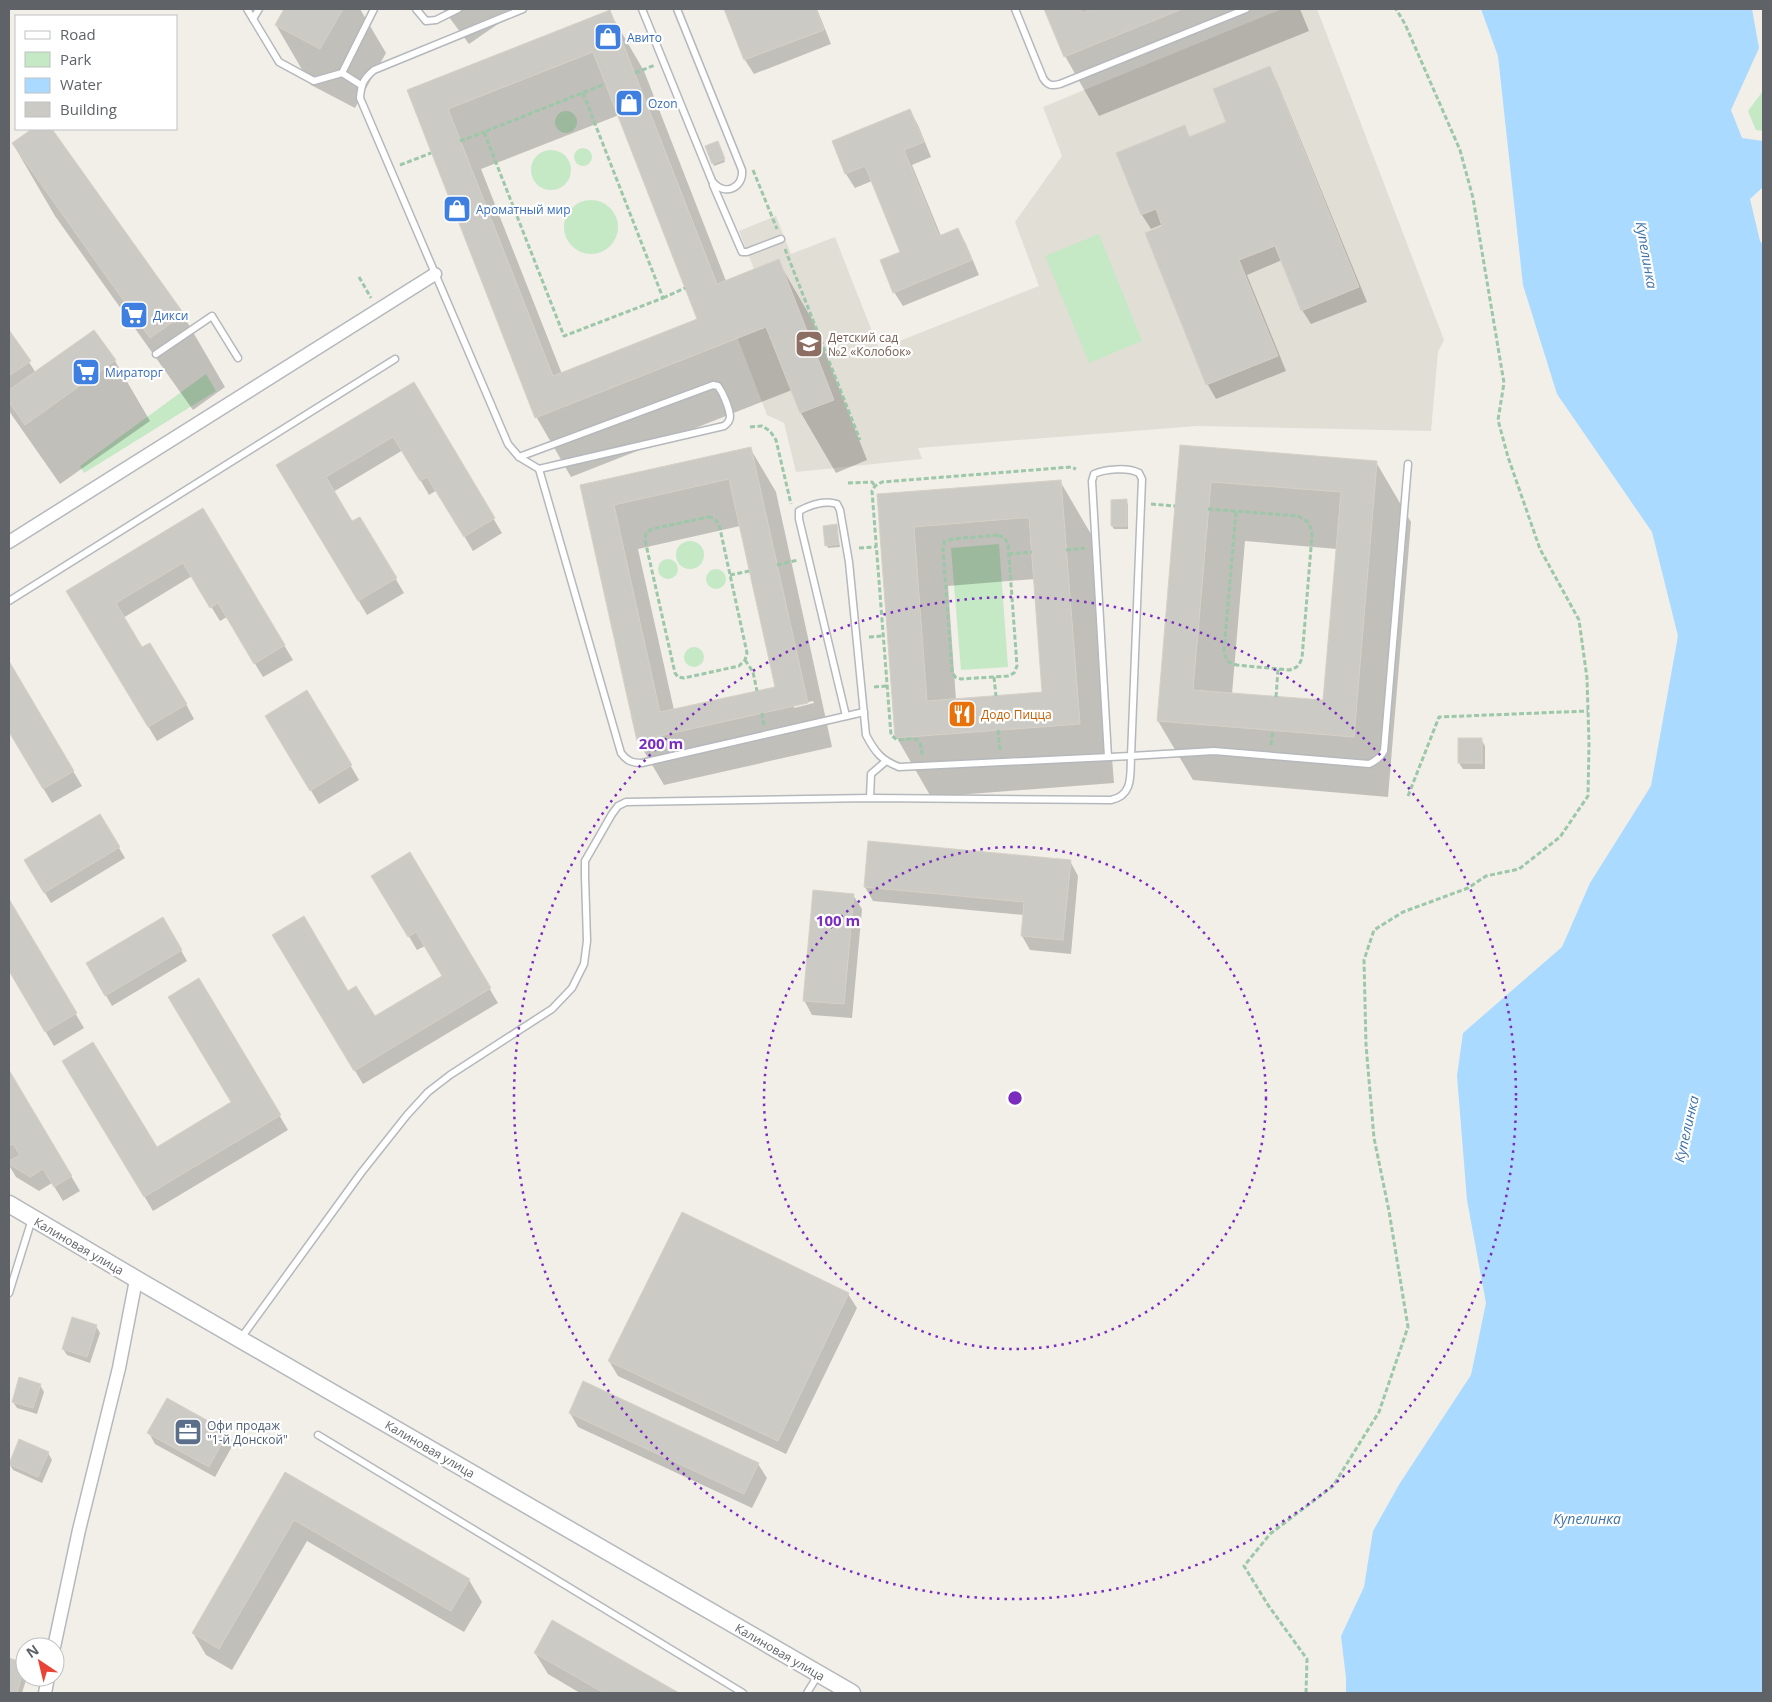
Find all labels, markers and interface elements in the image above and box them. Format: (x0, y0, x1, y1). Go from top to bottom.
legend (15, 15, 178, 130)
shop icon: Авито (593, 22, 623, 52)
text: Road (60, 24, 96, 44)
place label: Авито (627, 29, 662, 46)
text: Park (60, 49, 91, 69)
text: Water (60, 74, 102, 94)
shop icon: Ozon (614, 88, 644, 118)
place label: Ozon (648, 95, 678, 112)
text: Building (60, 99, 117, 119)
shop icon: Ароматный мир (442, 194, 472, 224)
place label: Ароматный мир (476, 201, 571, 218)
water label: Купелинка (1632, 220, 1662, 290)
supermarket icon: Дикси (119, 300, 149, 330)
place label: Дикси (153, 307, 188, 324)
school or university icon: Детский сад №2 «Колобок» (794, 329, 824, 359)
place label: Детский сад №2 «Колобок» (828, 329, 911, 360)
supermarket icon: Мираторг (71, 357, 101, 387)
place label: Мираторг (105, 364, 163, 381)
restaurant icon: Додо Пицца (947, 699, 977, 729)
place label: Додо Пицца (981, 706, 1052, 723)
text: 200 m (639, 733, 683, 753)
text: 100 m (816, 910, 860, 930)
centre of rings (1006, 1089, 1024, 1107)
water label: Купелинка (1669, 1094, 1703, 1164)
street label: Калиновая улица (31, 1213, 127, 1279)
street label: Калиновая улица (382, 1416, 478, 1482)
office icon: Офи продаж "1-й Донской" (173, 1417, 203, 1447)
place label: Офи продаж "1-й Донской" (207, 1417, 288, 1448)
water label: Купелинка (1553, 1509, 1621, 1528)
street label: Калиновая улица (732, 1619, 828, 1685)
north arrow (15, 1637, 65, 1687)
text: N (22, 1640, 42, 1662)

